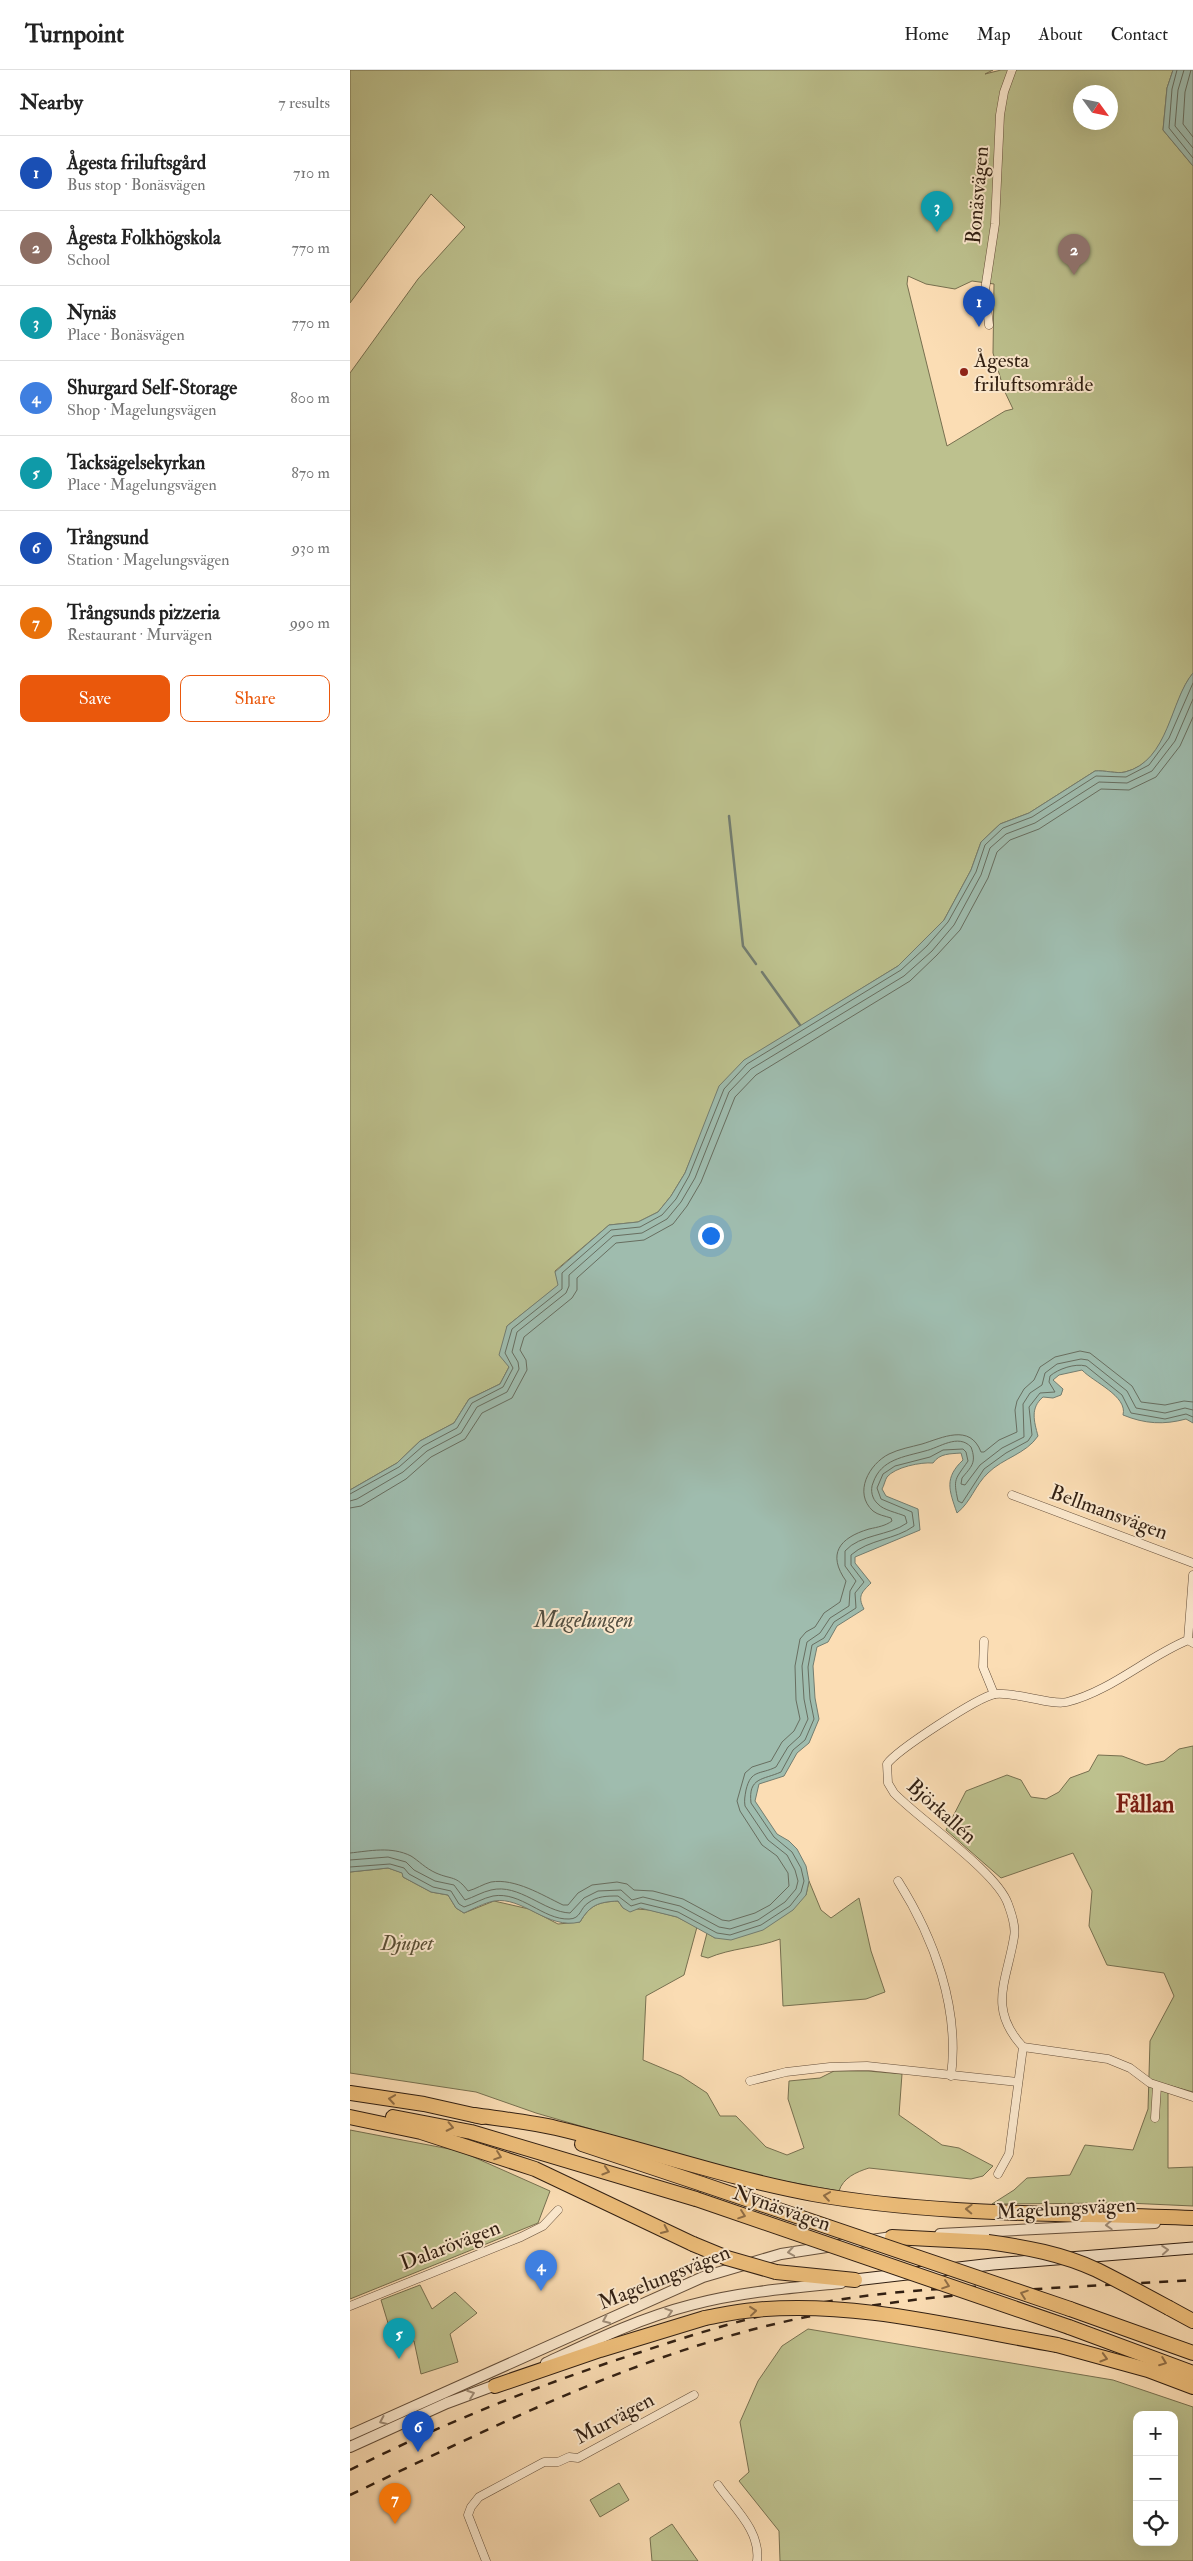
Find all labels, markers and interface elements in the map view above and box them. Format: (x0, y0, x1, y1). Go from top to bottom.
text: Turnpoint (25, 19, 124, 50)
text: Home (904, 23, 949, 46)
text: Map (977, 23, 1011, 46)
text: About (1039, 23, 1083, 46)
text: Contact (1111, 23, 1168, 46)
north arrow (1073, 85, 1118, 130)
text: Nearby (20, 89, 83, 116)
text: 7 results (278, 93, 330, 113)
street label: Bonäsvägen (960, 145, 995, 245)
text: Ågesta friluftsgård (67, 151, 206, 175)
text: 1 (33, 163, 39, 183)
text: 710 m (293, 163, 330, 183)
text: Bus stop · Bonäsvägen (67, 175, 206, 195)
pin: 3 (921, 191, 953, 232)
text: Ågesta Folkhögskola (67, 226, 221, 250)
pin: 2 (1058, 234, 1090, 275)
text: 2 (32, 238, 40, 258)
text: 770 m (291, 238, 330, 258)
text: School (67, 250, 110, 270)
pin: 1 (963, 286, 995, 327)
text: Nynäs (67, 301, 116, 325)
text: 3 (33, 313, 39, 333)
text: 770 m (291, 313, 330, 333)
text: Place · Bonäsvägen (67, 325, 185, 345)
place label: Ågesta friluftsområde (973, 347, 1093, 398)
marker: Ågesta friluftsområde (958, 366, 970, 378)
text: Shurgard Self-Storage (67, 376, 237, 400)
text: 4 (32, 388, 40, 408)
text: 800 m (290, 388, 330, 408)
text: Shop · Magelungsvägen (67, 400, 217, 420)
text: Tacksägelsekyrkan (67, 451, 205, 475)
text: 5 (32, 463, 40, 483)
text: 870 m (291, 463, 330, 483)
text: Place · Magelungsvägen (67, 475, 217, 495)
text: Trångsund (67, 526, 149, 550)
text: 6 (32, 538, 40, 558)
text: 930 m (292, 538, 330, 558)
text: Station · Magelungsvägen (67, 550, 230, 570)
text: Trångsunds pizzeria (67, 601, 220, 625)
text: 7 (32, 613, 40, 633)
text: 990 m (290, 613, 330, 633)
text: Restaurant · Murvägen (67, 625, 212, 645)
button: Save (20, 675, 170, 722)
button: Share (180, 675, 330, 722)
your location (698, 1223, 724, 1249)
street label: Bellmansvägen (1046, 1479, 1172, 1546)
water label: Magelungen (533, 1606, 633, 1634)
street label: Björkallén (901, 1773, 982, 1850)
district label: Fållan (1116, 1789, 1175, 1820)
park label: Djupet (380, 1930, 434, 1957)
one-way arrow (388, 2095, 397, 2105)
one-way arrow (445, 2122, 454, 2132)
one-way arrow (494, 2150, 502, 2160)
one-way arrow (601, 2166, 610, 2176)
street label: Nynäsvägen (729, 2179, 834, 2238)
one-way arrow (823, 2191, 831, 2202)
street label: Magelungsvägen (995, 2191, 1137, 2226)
one-way arrow (965, 2204, 973, 2215)
one-way arrow (737, 2209, 746, 2219)
street label: Dalarövägen (396, 2214, 504, 2277)
one-way arrow (1105, 2220, 1113, 2230)
one-way arrow (660, 2224, 669, 2235)
street label: Magelungsvägen (594, 2239, 734, 2316)
one-way arrow (1161, 2245, 1169, 2256)
one-way arrow (786, 2246, 794, 2257)
pin: 4 (525, 2250, 557, 2291)
one-way arrow (941, 2279, 949, 2289)
one-way arrow (1020, 2289, 1029, 2299)
one-way arrow (750, 2305, 758, 2316)
one-way arrow (664, 2308, 672, 2318)
one-way arrow (602, 2314, 611, 2324)
pin: 5 (383, 2318, 415, 2359)
one-way arrow (1099, 2352, 1108, 2363)
one-way arrow (1159, 2356, 1167, 2366)
street label: Murvägen (570, 2386, 659, 2451)
one-way arrow (466, 2390, 475, 2400)
pin: 6 (402, 2411, 434, 2452)
map controls (1133, 2411, 1178, 2546)
button: + (1133, 2411, 1178, 2456)
one-way arrow (379, 2414, 388, 2425)
button: − (1133, 2456, 1178, 2501)
pin: 7 (379, 2483, 411, 2524)
button: locate (1133, 2501, 1178, 2546)

